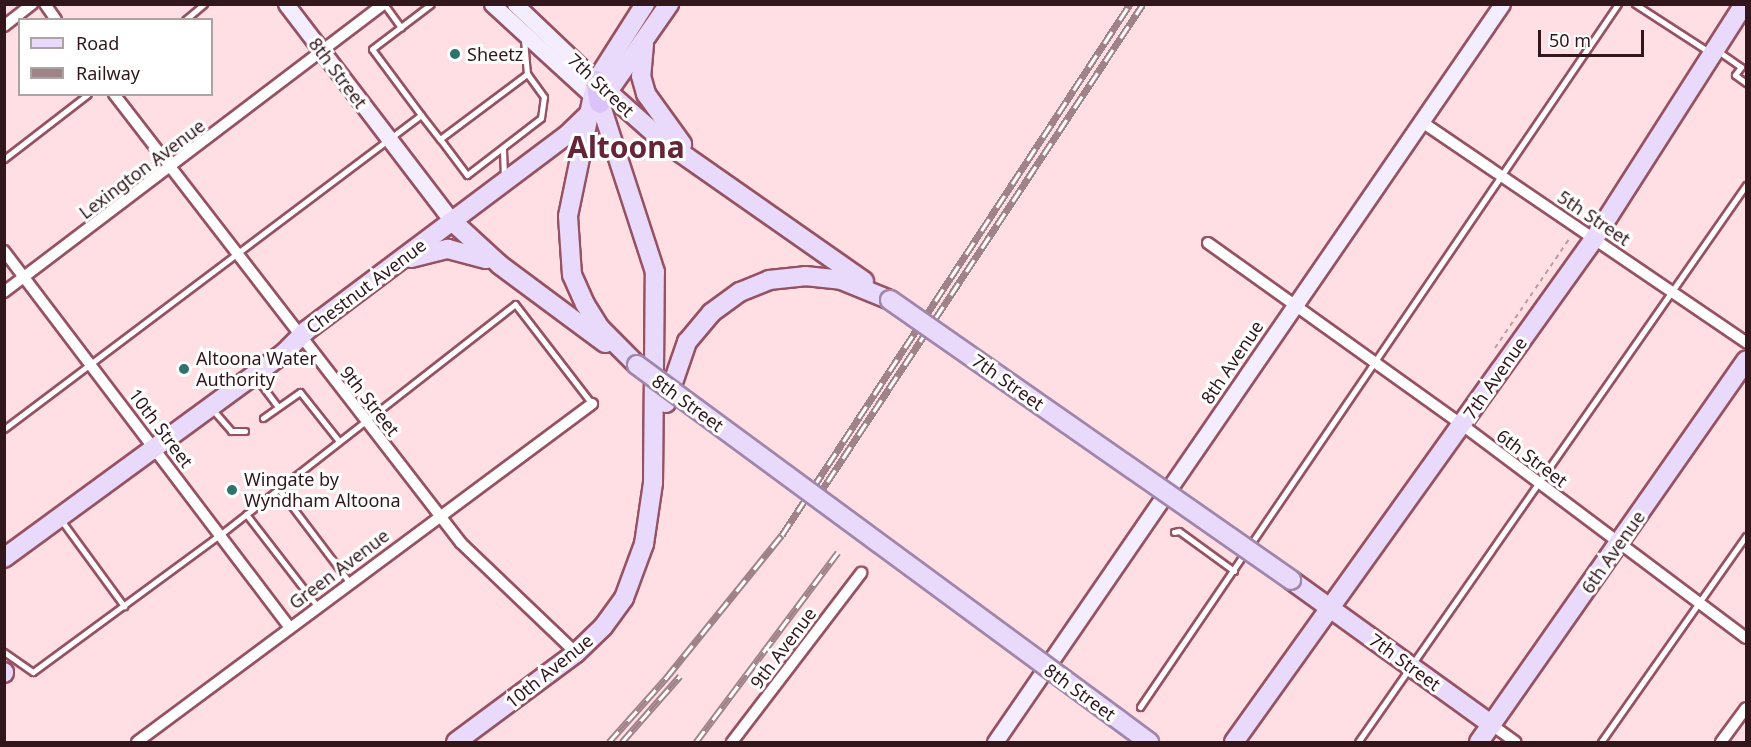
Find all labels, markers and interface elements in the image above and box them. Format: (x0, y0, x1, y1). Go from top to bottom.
legend (18, 18, 213, 96)
scale bar (1541, 18, 1648, 56)
text: 50 m (1549, 28, 1591, 52)
text: Road (76, 31, 119, 55)
street label: 8th Street (304, 33, 372, 113)
place label: Sheetz (467, 43, 523, 65)
marker: Sheetz (448, 47, 462, 61)
street label: 7th Street (563, 49, 639, 121)
text: Railway (76, 61, 140, 85)
street label: Lexington Avenue (75, 115, 209, 223)
district label: Altoona (567, 129, 685, 165)
street label: 5th Street (1554, 186, 1634, 250)
street label: Chestnut Avenue (302, 234, 430, 338)
street label: 8th Avenue (1196, 316, 1268, 408)
street label: 7th Avenue (1459, 333, 1531, 423)
place label: Altoona Water Authority (196, 348, 317, 391)
street label: 7th Street (968, 349, 1048, 415)
marker: Altoona Water Authority (177, 362, 191, 376)
street label: 9th Street (336, 362, 404, 440)
street label: 8th Street (648, 370, 728, 436)
street label: 10th Street (124, 384, 198, 472)
street label: 6th Street (1492, 424, 1572, 492)
place label: Wingate by Wyndham Altoona (244, 469, 400, 512)
marker: Wingate by Wyndham Altoona (225, 483, 239, 497)
street label: 6th Avenue (1577, 507, 1649, 597)
street label: Green Avenue (285, 524, 393, 614)
street label: 9th Avenue (746, 603, 820, 693)
street label: 10th Avenue (501, 629, 597, 713)
street label: 7th Street (1365, 629, 1445, 695)
street label: 8th Street (1040, 659, 1120, 725)

